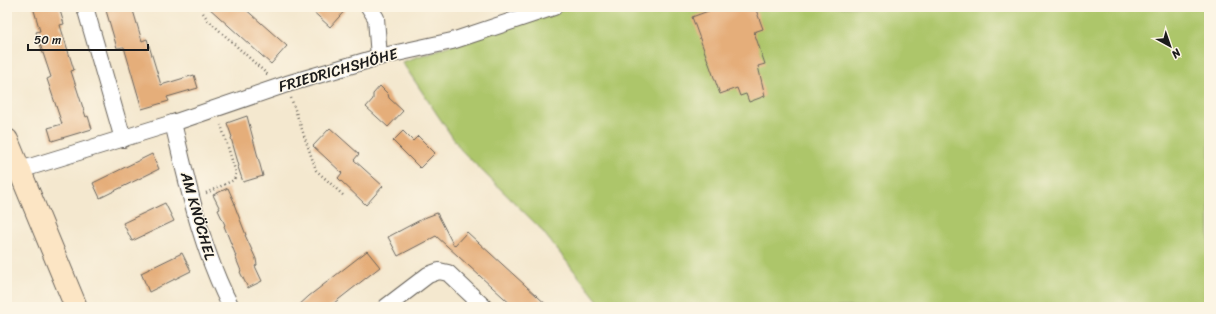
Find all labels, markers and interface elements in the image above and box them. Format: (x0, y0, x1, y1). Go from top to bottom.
scale bar (28, 26, 148, 52)
north arrow (1150, 26, 1190, 66)
text: 50 m (34, 29, 61, 51)
street label: FRIEDRICHSHÖHE (275, 40, 402, 99)
text: N (1167, 43, 1186, 63)
street label: AM KNÖCHEL (173, 168, 223, 263)

